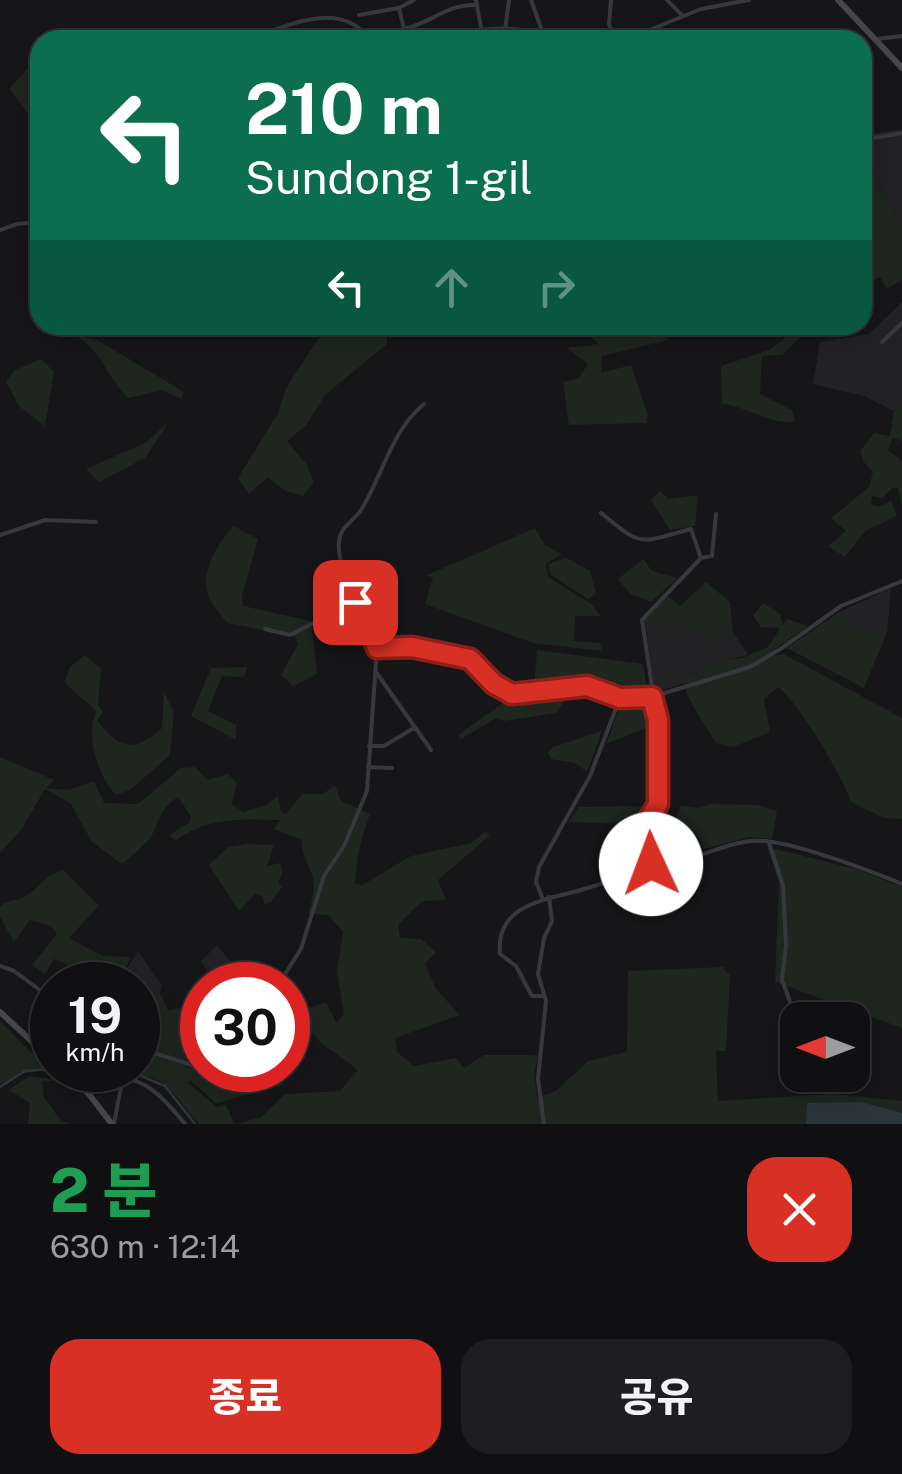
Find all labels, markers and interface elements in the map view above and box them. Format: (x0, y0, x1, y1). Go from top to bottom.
text: 210 m (245, 67, 443, 150)
icon: left (80, 70, 210, 200)
text: Sundong 1-gil (245, 151, 533, 204)
icon: left (319, 260, 374, 315)
icon: ahead (424, 260, 479, 315)
icon: right (529, 260, 584, 315)
pin (313, 560, 398, 645)
icon: arrive (328, 575, 383, 630)
position arrow (599, 812, 703, 916)
speed limit sign: 30 (180, 962, 310, 1092)
text: 19 (68, 985, 122, 1044)
north arrow (780, 1002, 870, 1092)
map controls (780, 1002, 870, 1092)
text: km/h (66, 1037, 124, 1067)
text: 2 분 (50, 1155, 157, 1226)
button: close (747, 1157, 852, 1262)
text: 630 m · 12:14 (50, 1228, 240, 1265)
button: 종료 (50, 1339, 441, 1454)
button: 공유 (461, 1339, 852, 1454)

